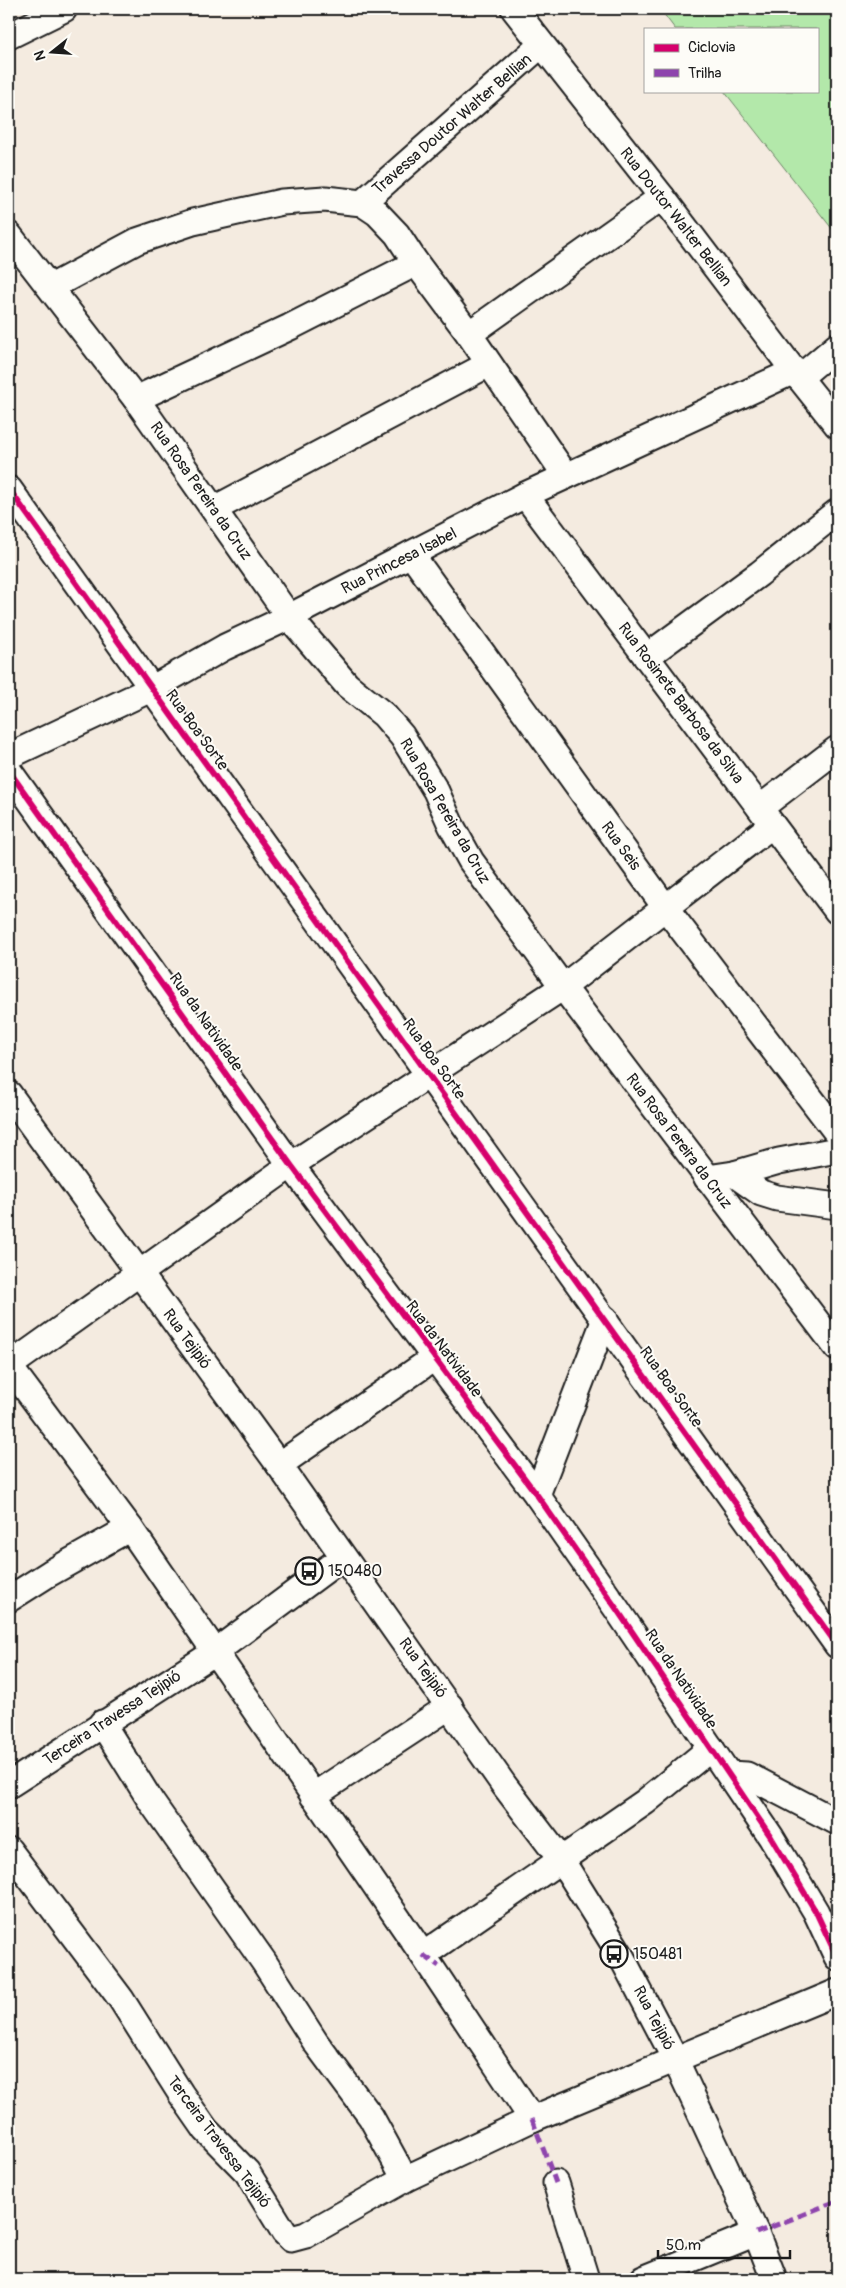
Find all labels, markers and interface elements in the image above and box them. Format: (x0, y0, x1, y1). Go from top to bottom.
north arrow (28, 28, 78, 78)
legend (644, 28, 818, 92)
text: Ciclovia (688, 38, 736, 57)
text: N (31, 49, 50, 63)
street label: Travessa Doutor Walter Bellian (368, 49, 536, 199)
text: Trilha (688, 64, 722, 83)
street label: Rua Doutor Walter Bellian (615, 143, 737, 291)
street label: Rua Rosa Pereira da Cruz (146, 418, 256, 564)
street label: Rua Princesa Isabel (338, 523, 460, 599)
street label: Rua Rosinete Barbosa da Silva (614, 618, 748, 788)
street label: Rua Boa Sorte (161, 686, 233, 774)
street label: Rua Rosa Pereira da Cruz (395, 735, 495, 887)
street label: Rua Seis (597, 818, 645, 874)
street label: Rua da Natividade (165, 969, 247, 1075)
street label: Rua Boa Sorte (398, 1015, 470, 1103)
street label: Rua Rosa Pereira da Cruz (622, 1069, 736, 1213)
street label: Rua da Natividade (401, 1297, 487, 1401)
street label: Rua Tejipió (158, 1305, 216, 1373)
street label: Rua Boa Sorte (635, 1343, 707, 1431)
bus stop icon: 150480 (294, 1556, 324, 1586)
place label: 150480 (328, 1561, 382, 1581)
street label: Rua da Natividade (640, 1625, 722, 1733)
street label: Rua Tejipió (394, 1634, 452, 1702)
street label: Terceira Travessa Tejipió (39, 1666, 185, 1770)
bus stop icon: 150481 (599, 1939, 629, 1969)
place label: 150481 (633, 1944, 682, 1964)
street label: Rua Tejipió (629, 1983, 679, 2054)
street label: Terceira Travessa Tejipió (163, 2072, 275, 2212)
scale bar (658, 2228, 791, 2260)
text: 50 m (666, 2236, 701, 2255)

